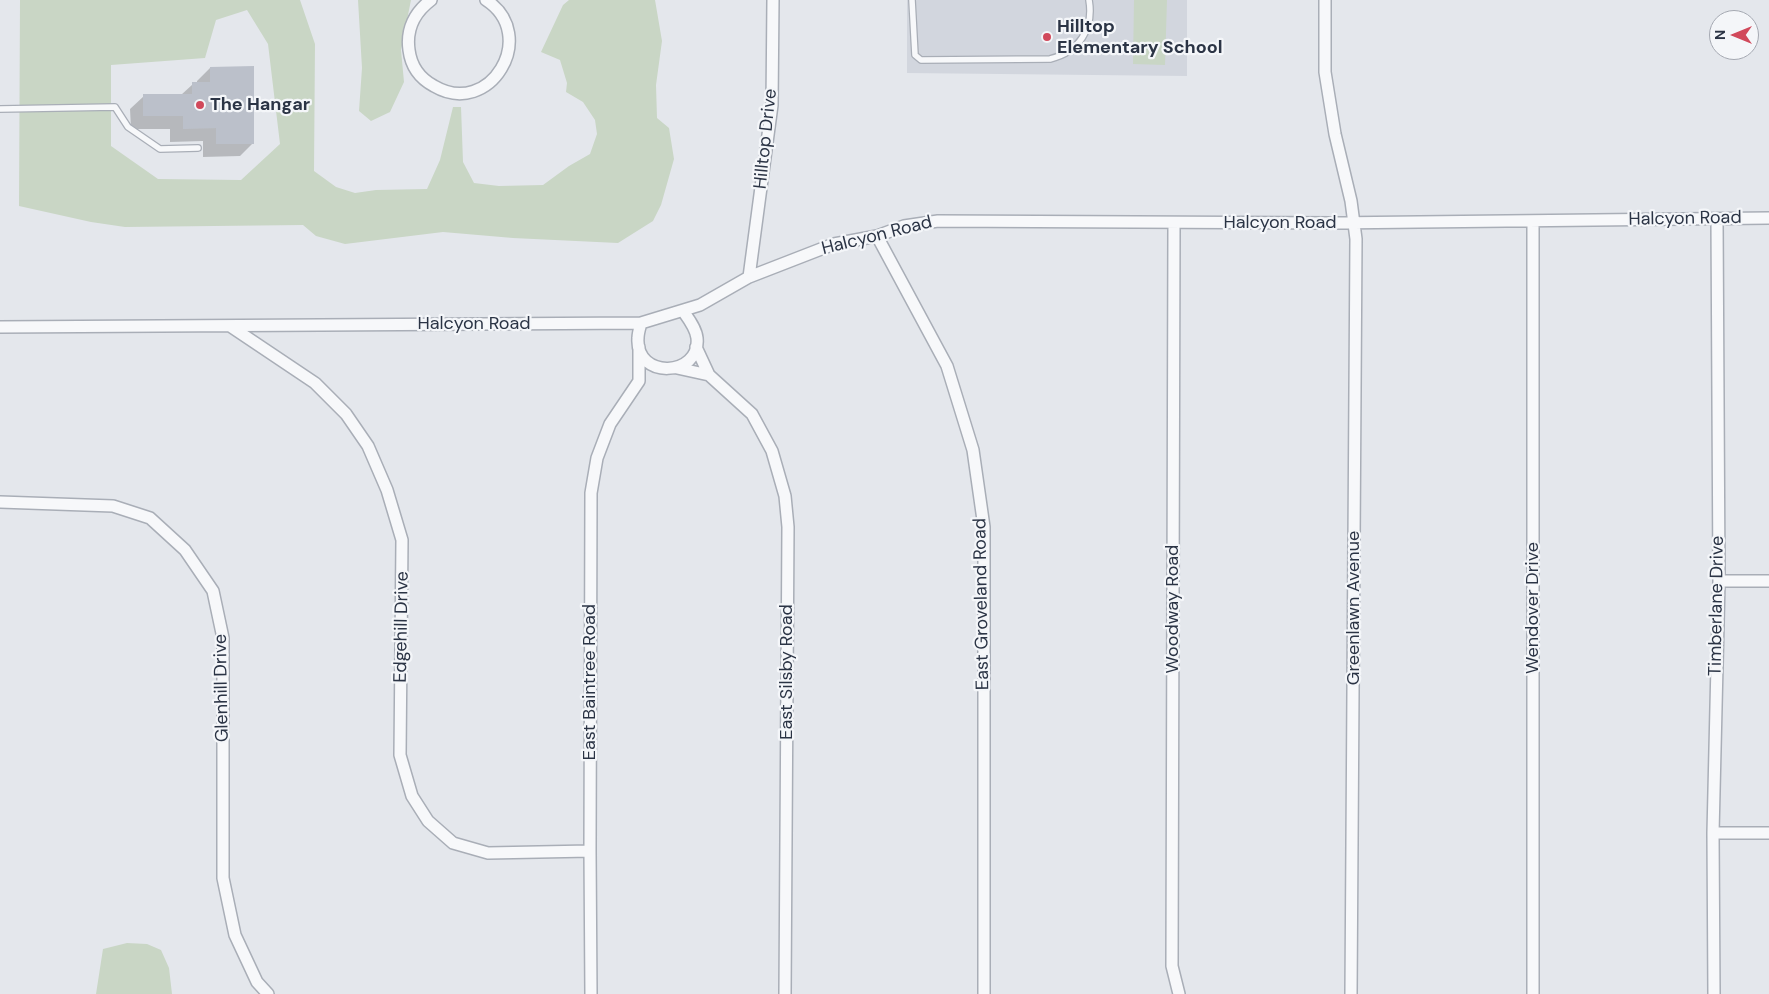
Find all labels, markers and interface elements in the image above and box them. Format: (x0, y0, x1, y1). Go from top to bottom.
north arrow (1709, 10, 1759, 60)
place label: Hilltop Elementary School (1057, 16, 1223, 58)
text: N (1711, 30, 1729, 40)
marker: Hilltop Elementary School (1041, 31, 1053, 43)
street label: Hilltop Drive (750, 88, 782, 190)
place label: The Hangar (210, 94, 310, 116)
marker: The Hangar (194, 99, 206, 111)
street label: Halcyon Road (1628, 207, 1742, 231)
street label: Halcyon Road (819, 212, 935, 260)
street label: Halcyon Road (1223, 212, 1337, 234)
street label: Halcyon Road (417, 313, 531, 335)
street label: East Groveland Road (970, 518, 994, 690)
street label: Greenlawn Avenue (1343, 531, 1365, 685)
street label: Timberlane Drive (1705, 536, 1729, 676)
street label: Wendover Drive (1522, 542, 1544, 674)
street label: Woodway Road (1162, 545, 1184, 673)
street label: Edgehill Drive (390, 571, 414, 683)
street label: East Baintree Road (579, 604, 601, 760)
street label: East Silsby Road (776, 604, 798, 740)
street label: Glenhill Drive (210, 634, 234, 742)

